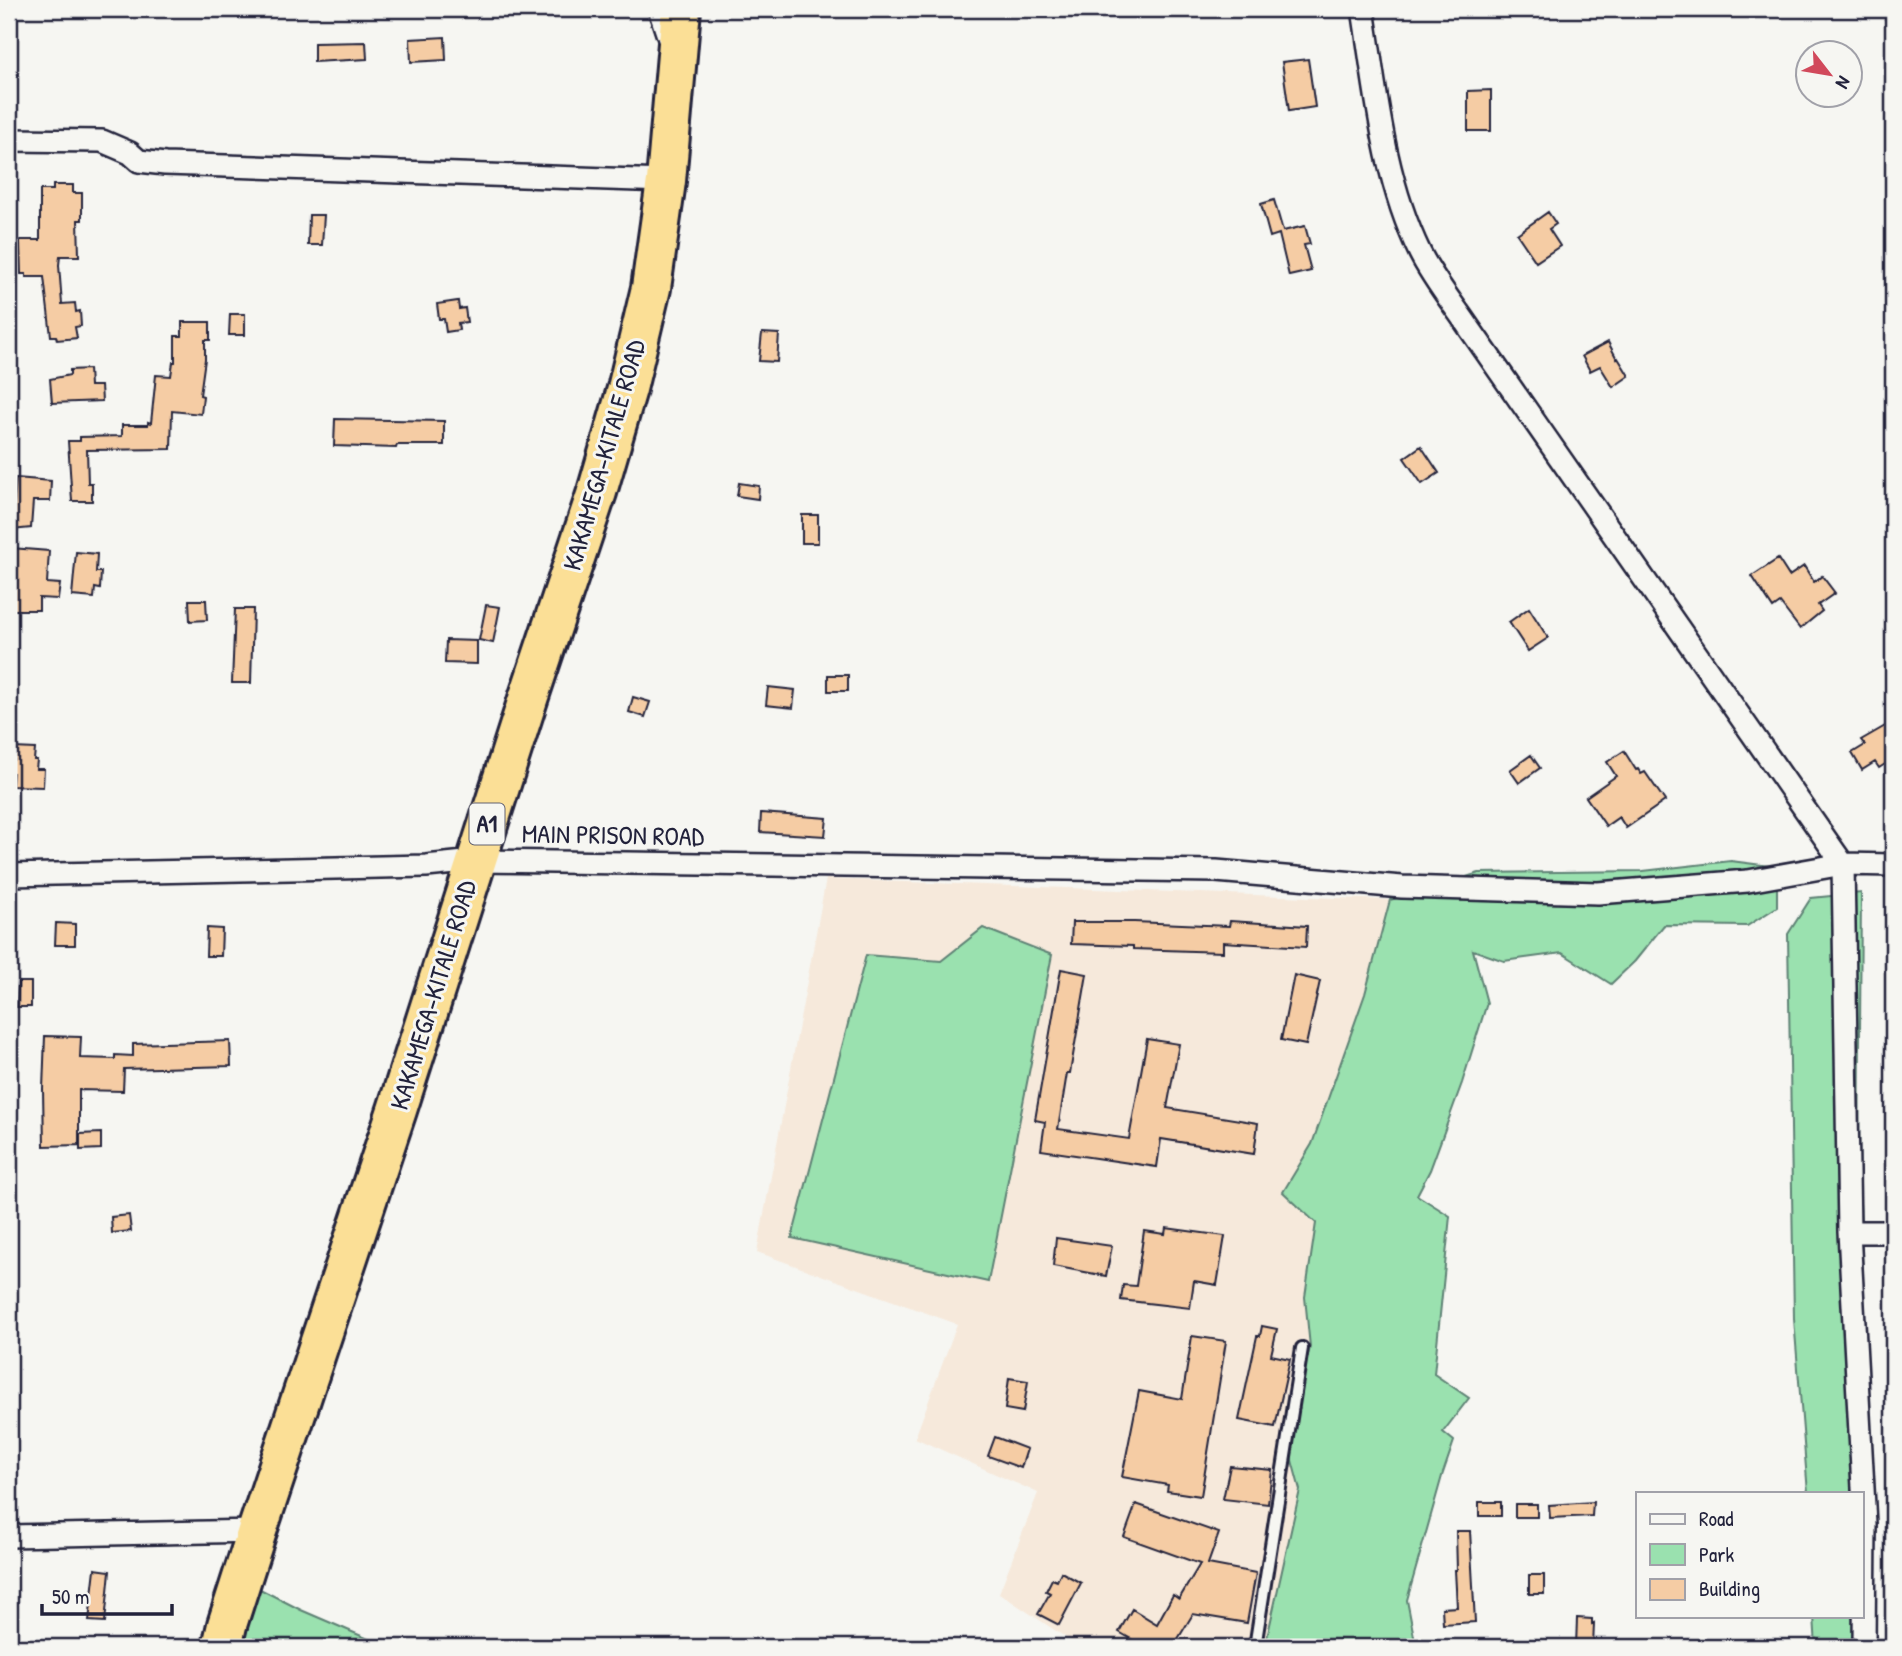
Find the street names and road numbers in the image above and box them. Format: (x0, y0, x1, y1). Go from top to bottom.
street label: KAKAMEGA-KITALE ROAD (554, 335, 653, 574)
road number: A1 (470, 804, 504, 844)
street label: MAIN PRISON ROAD (522, 815, 705, 854)
street label: KAKAMEGA-KITALE ROAD (381, 875, 484, 1114)

